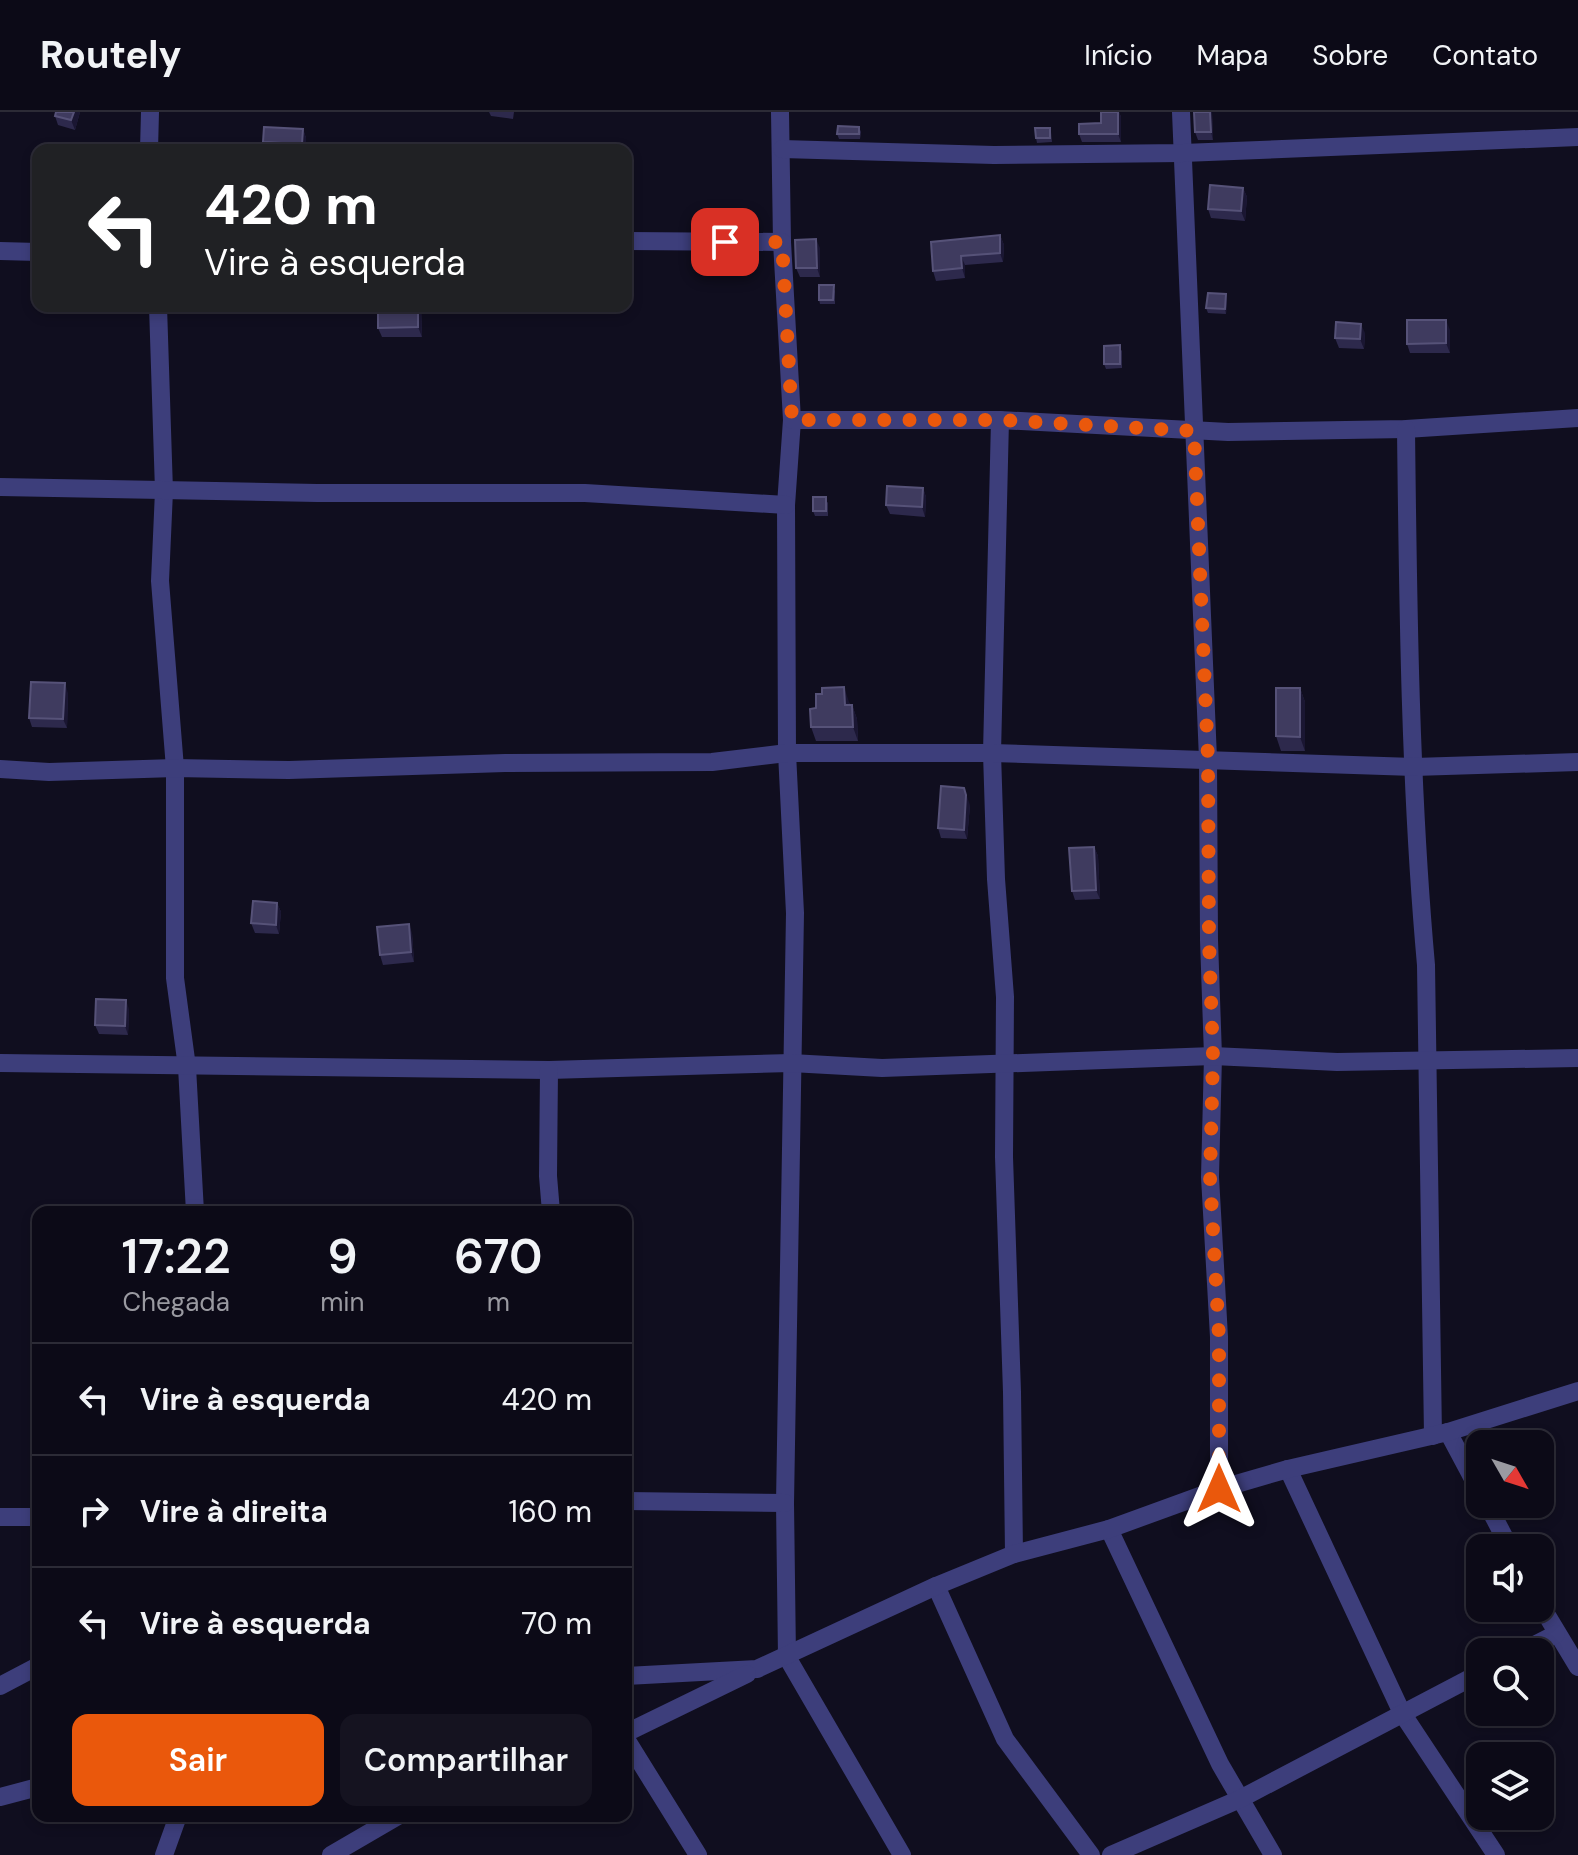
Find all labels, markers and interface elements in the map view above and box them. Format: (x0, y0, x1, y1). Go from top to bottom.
text: Routely (40, 30, 181, 80)
text: Início (1084, 37, 1153, 74)
text: Mapa (1197, 37, 1268, 74)
text: Sobre (1312, 37, 1388, 74)
text: Contato (1432, 37, 1538, 74)
text: 420 m (204, 168, 378, 241)
icon: left (72, 176, 176, 280)
pin (691, 208, 759, 276)
icon: arrive (703, 220, 747, 264)
text: Vire à esquerda (204, 239, 466, 286)
text: 17:22 (121, 1225, 231, 1288)
text: 9 (327, 1225, 358, 1288)
text: 670 (454, 1225, 543, 1288)
text: Chegada (122, 1285, 230, 1319)
text: min (320, 1285, 365, 1319)
text: m (487, 1285, 510, 1319)
icon: left (72, 1377, 116, 1421)
text: Vire à esquerda (140, 1380, 371, 1419)
text: 420 m (502, 1380, 592, 1419)
north arrow (1466, 1430, 1554, 1518)
map controls (1466, 1430, 1554, 1830)
position arrow (1177, 1447, 1261, 1531)
icon: right (72, 1489, 116, 1533)
text: Vire à direita (140, 1492, 328, 1531)
text: 160 m (509, 1492, 592, 1531)
button: sound (1466, 1534, 1554, 1622)
icon: left (72, 1601, 116, 1645)
text: Vire à esquerda (140, 1604, 371, 1643)
text: 70 m (521, 1604, 592, 1643)
button: search (1466, 1638, 1554, 1726)
button: Sair (72, 1714, 324, 1806)
button: Compartilhar (340, 1714, 592, 1806)
button: layers (1466, 1742, 1554, 1830)

